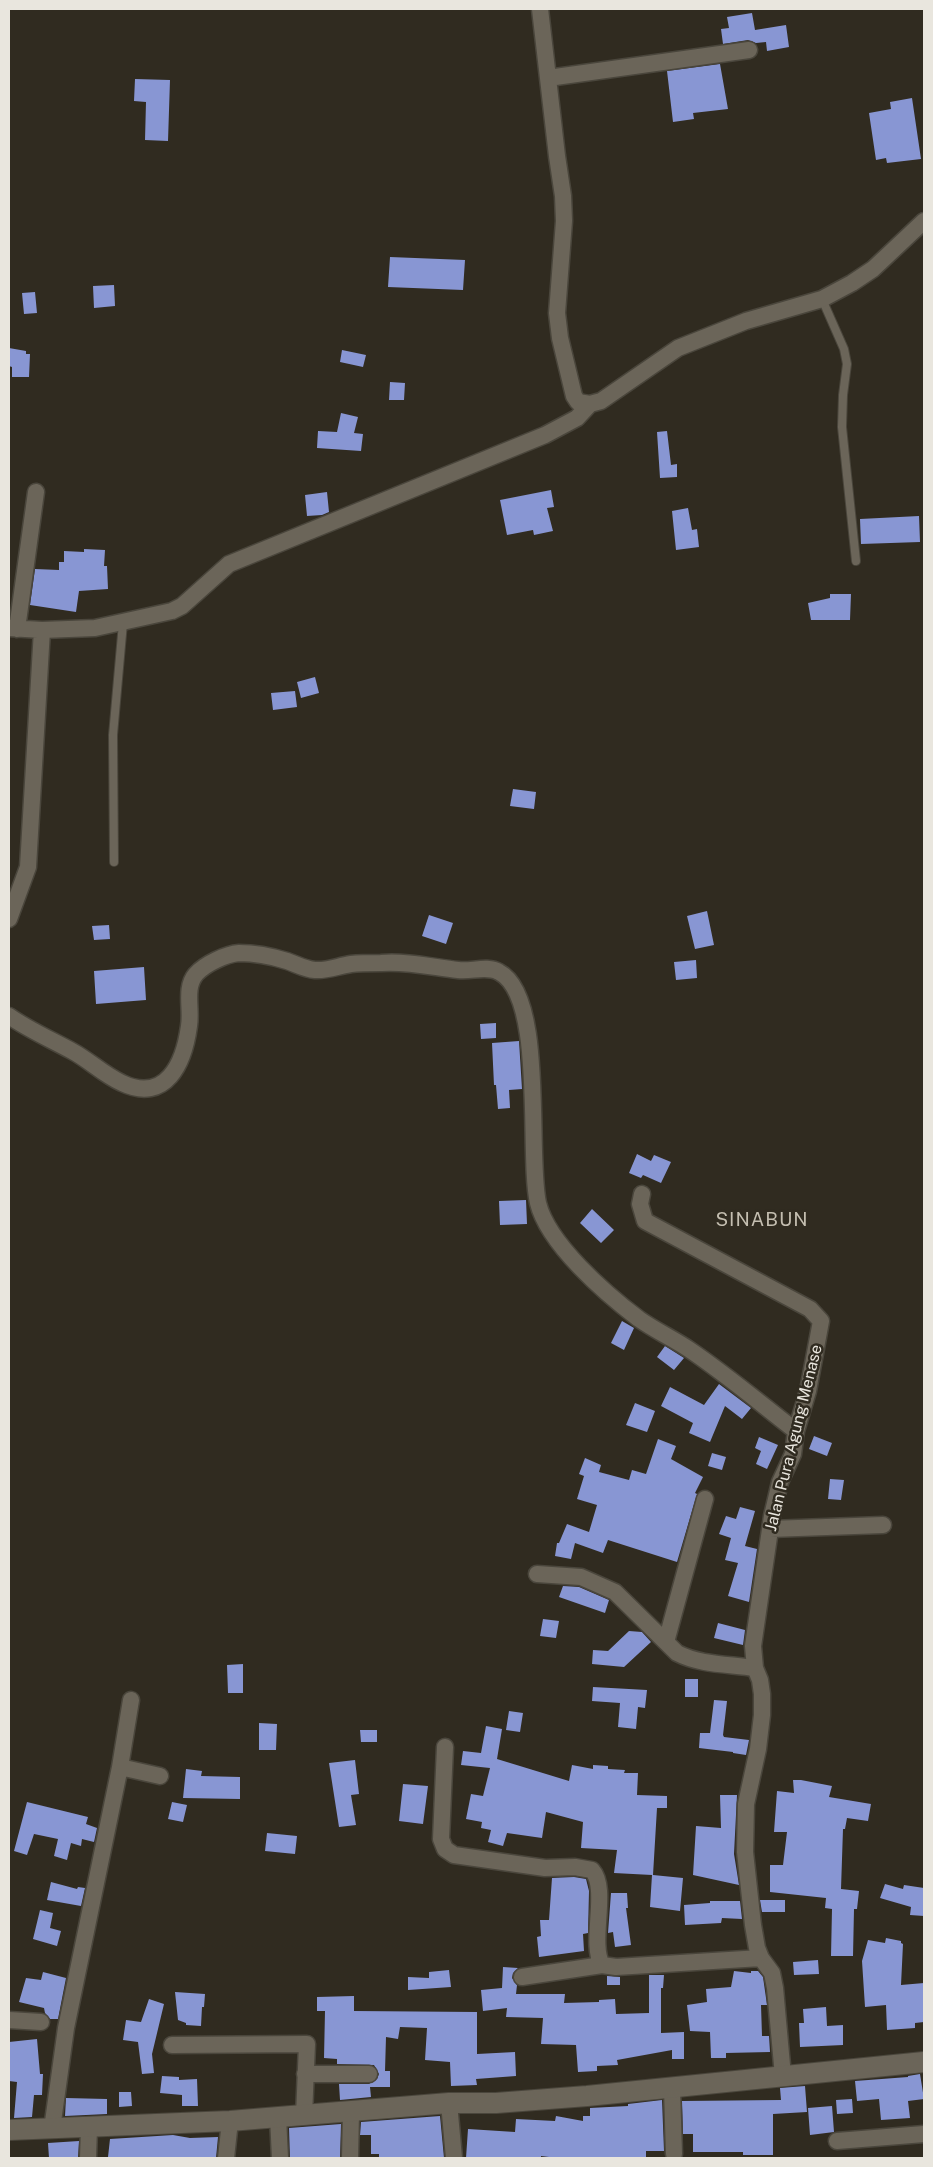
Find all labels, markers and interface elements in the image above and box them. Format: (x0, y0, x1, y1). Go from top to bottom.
district label: SINABUN (715, 1209, 809, 1231)
street label: Jalan Pura Agung Menase (762, 1343, 826, 1533)

